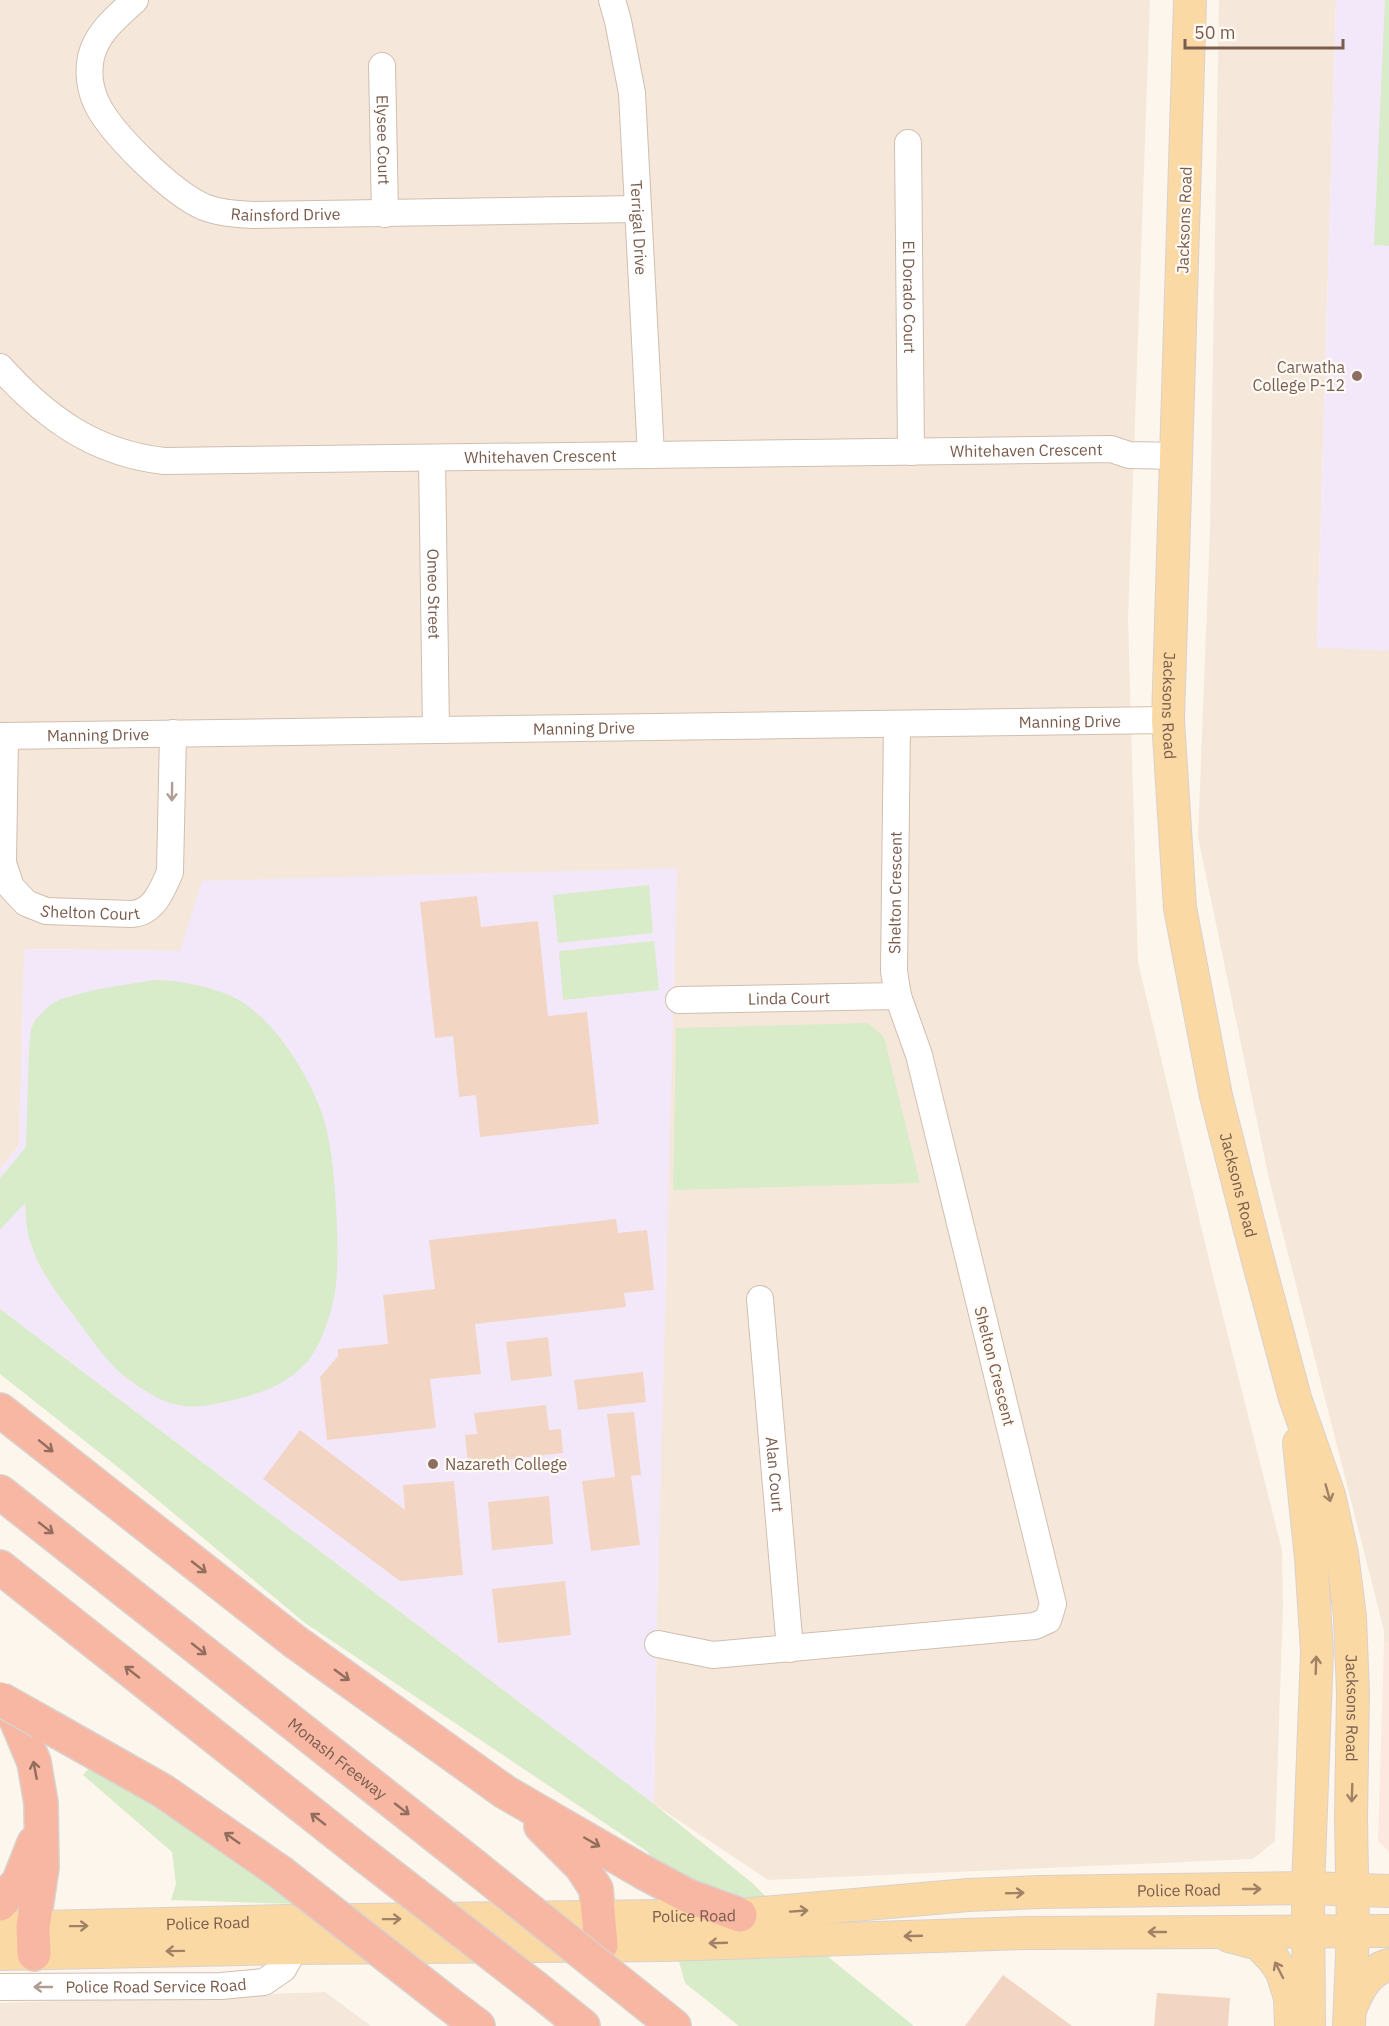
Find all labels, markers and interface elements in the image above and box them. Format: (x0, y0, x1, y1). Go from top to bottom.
scale bar (1185, 12, 1342, 50)
text: 50 m (1194, 21, 1236, 44)
street label: Elysee Court (373, 95, 394, 185)
street label: Jacksons Road (1172, 166, 1196, 274)
street label: Terrigal Drive (627, 180, 652, 276)
street label: Rainsford Drive (230, 203, 341, 225)
street label: El Dorado Court (899, 240, 920, 354)
place label: Carwatha College P-12 (1253, 357, 1345, 395)
marker: Carwatha College P-12 (1350, 369, 1364, 383)
street label: Whitehaven Crescent (950, 439, 1103, 461)
street label: Whitehaven Crescent (464, 445, 617, 467)
street label: Omeo Street (423, 548, 445, 640)
street label: Jacksons Road (1158, 652, 1180, 760)
street label: Manning Drive (1019, 711, 1121, 732)
street label: Manning Drive (533, 717, 635, 739)
street label: Manning Drive (47, 724, 149, 745)
one-way arrow (166, 781, 177, 801)
street label: Shelton Crescent (884, 831, 906, 954)
street label: Shelton Court (38, 900, 142, 924)
street label: Linda Court (748, 987, 830, 1009)
street label: Jacksons Road (1216, 1131, 1262, 1239)
street label: Shelton Crescent (970, 1304, 1020, 1428)
street label: Alan Court (762, 1436, 788, 1513)
one-way arrow (38, 1440, 54, 1453)
place label: Nazareth College (445, 1454, 568, 1474)
marker: Nazareth College (426, 1457, 440, 1471)
one-way arrow (1323, 1483, 1334, 1502)
one-way arrow (38, 1522, 54, 1535)
one-way arrow (191, 1560, 207, 1573)
one-way arrow (191, 1642, 207, 1655)
street label: Jacksons Road (1341, 1654, 1363, 1762)
one-way arrow (1310, 1656, 1322, 1676)
one-way arrow (125, 1665, 141, 1678)
one-way arrow (333, 1669, 349, 1681)
street label: Monash Freeway (284, 1713, 391, 1804)
one-way arrow (29, 1761, 40, 1781)
one-way arrow (1346, 1783, 1358, 1803)
one-way arrow (394, 1802, 410, 1815)
one-way arrow (310, 1812, 326, 1825)
one-way arrow (224, 1832, 241, 1845)
one-way arrow (583, 1837, 600, 1849)
street label: Police Road (1137, 1879, 1221, 1901)
one-way arrow (1241, 1883, 1261, 1895)
one-way arrow (1004, 1888, 1024, 1899)
street label: Police Road (652, 1905, 736, 1926)
one-way arrow (788, 1905, 808, 1916)
street label: Police Road (166, 1912, 250, 1934)
one-way arrow (382, 1913, 402, 1925)
one-way arrow (69, 1920, 89, 1932)
one-way arrow (1148, 1926, 1168, 1938)
one-way arrow (904, 1931, 924, 1942)
one-way arrow (709, 1937, 729, 1949)
one-way arrow (166, 1945, 186, 1956)
one-way arrow (1273, 1961, 1284, 1979)
street label: Police Road Service Road (65, 1974, 247, 1997)
one-way arrow (33, 1981, 53, 1993)

